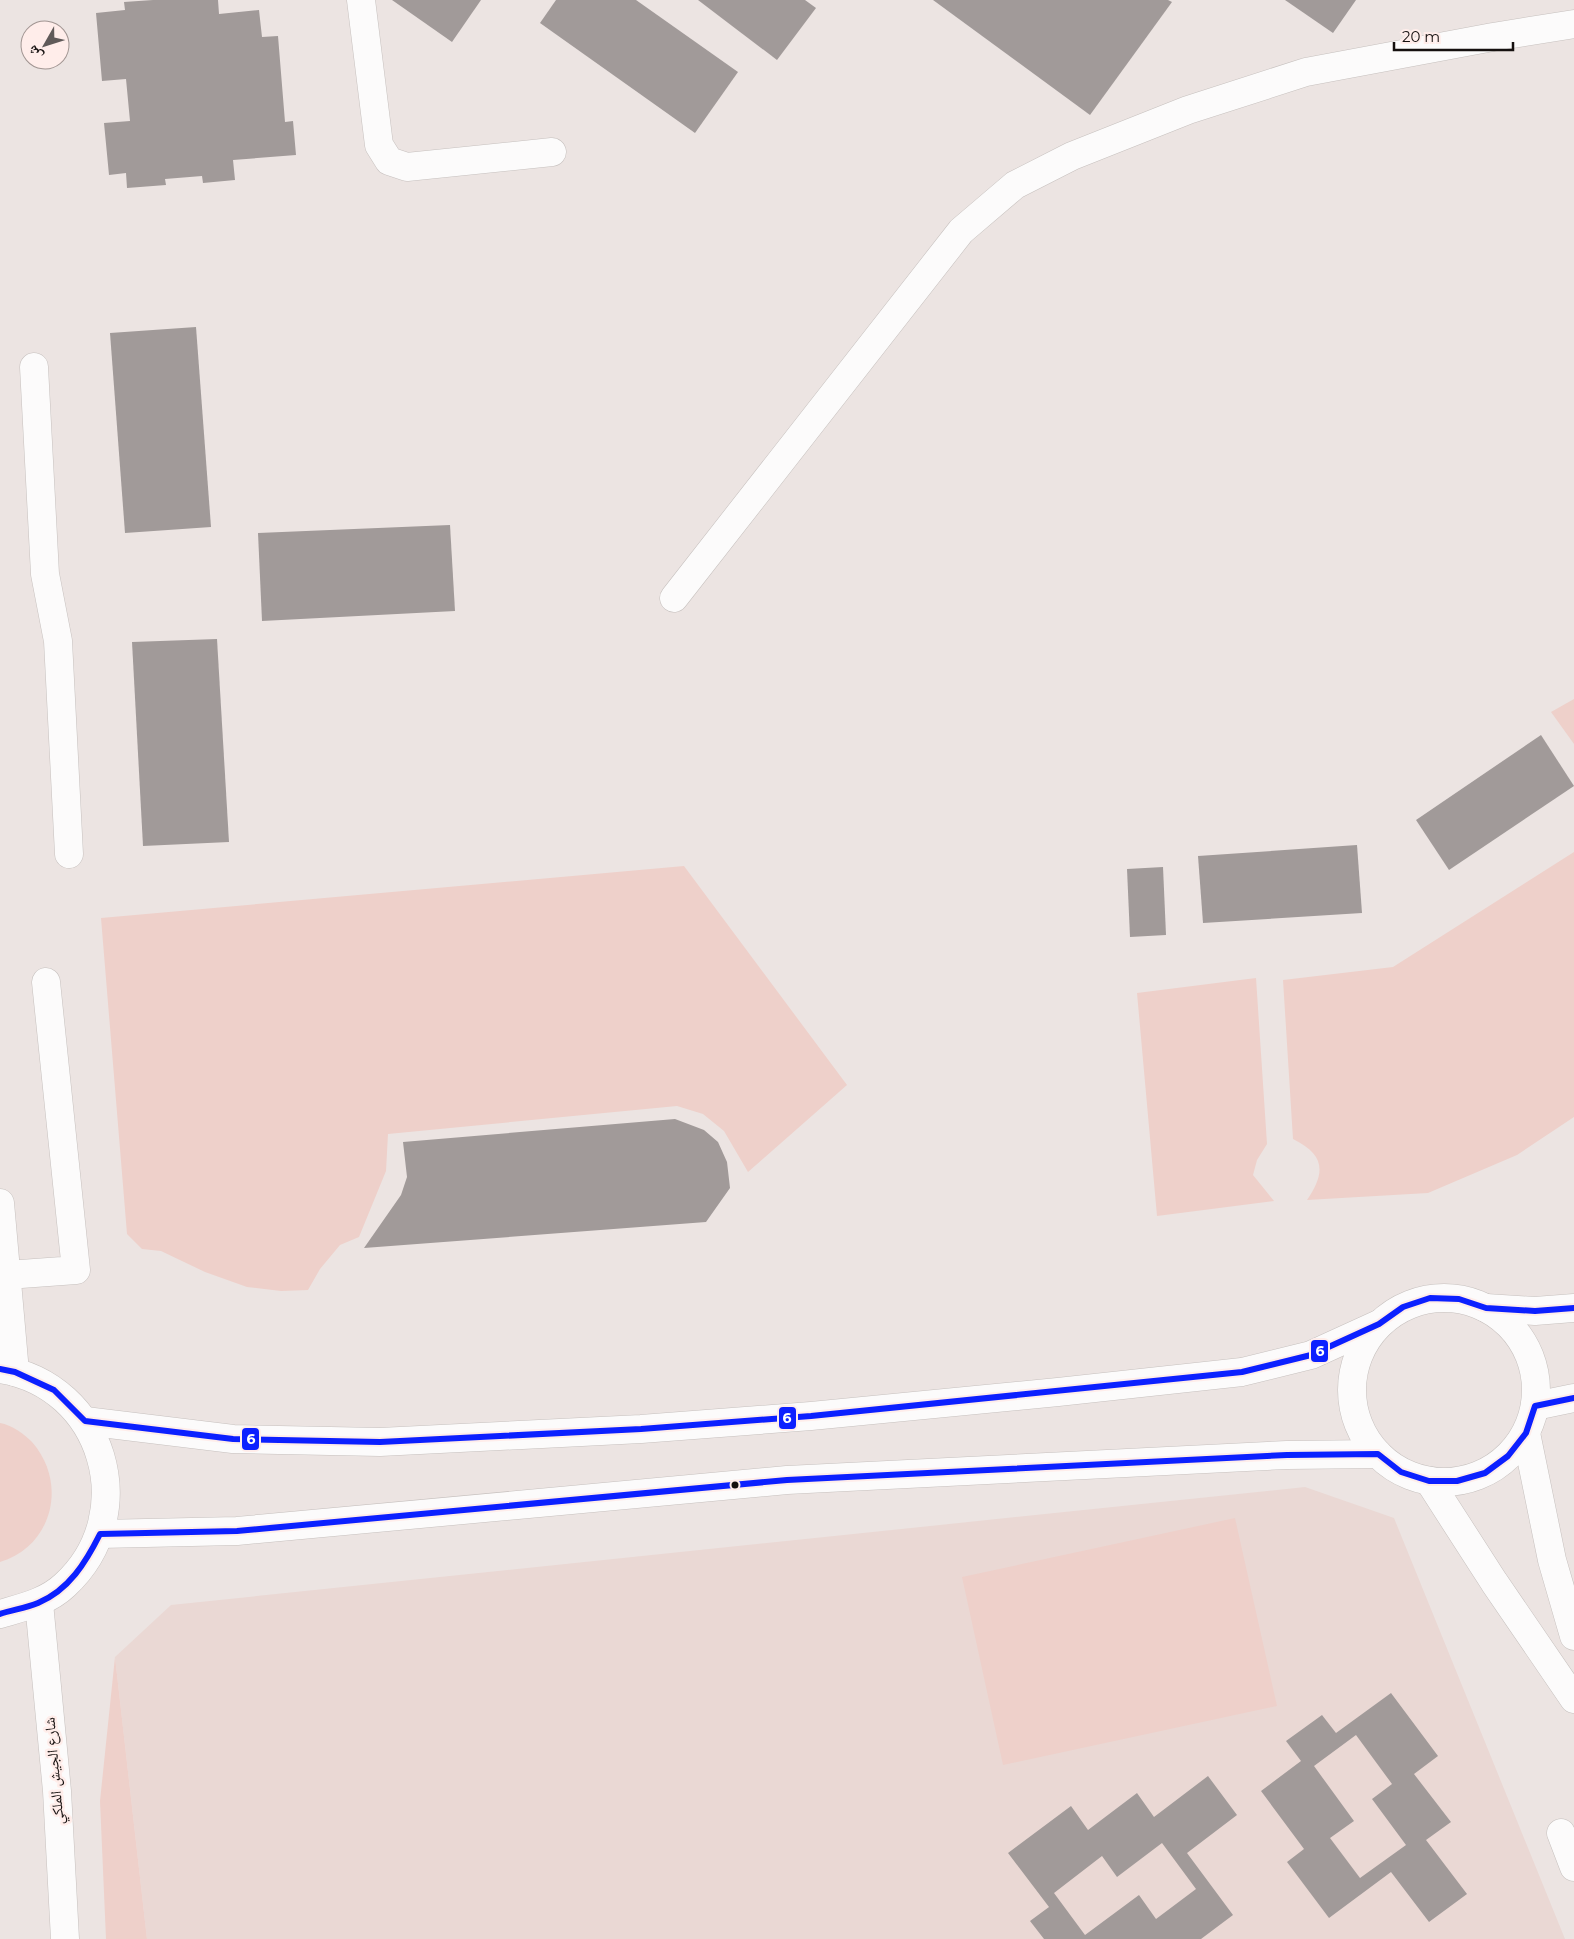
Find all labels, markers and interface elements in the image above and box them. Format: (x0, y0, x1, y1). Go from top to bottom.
north arrow (20, 20, 70, 70)
scale bar (1394, 20, 1513, 52)
text: 20 m (1402, 27, 1440, 46)
text: ش (23, 42, 47, 65)
line badge: 6 (1310, 1339, 1329, 1363)
text: 6 (1316, 1342, 1325, 1360)
line badge: 6 (778, 1406, 797, 1430)
text: 6 (783, 1409, 792, 1427)
line badge: 6 (241, 1427, 260, 1451)
text: 6 (247, 1430, 256, 1448)
unlabelled marker (730, 1480, 740, 1490)
street label: شارع الجيش الملكي (39, 1716, 70, 1825)

